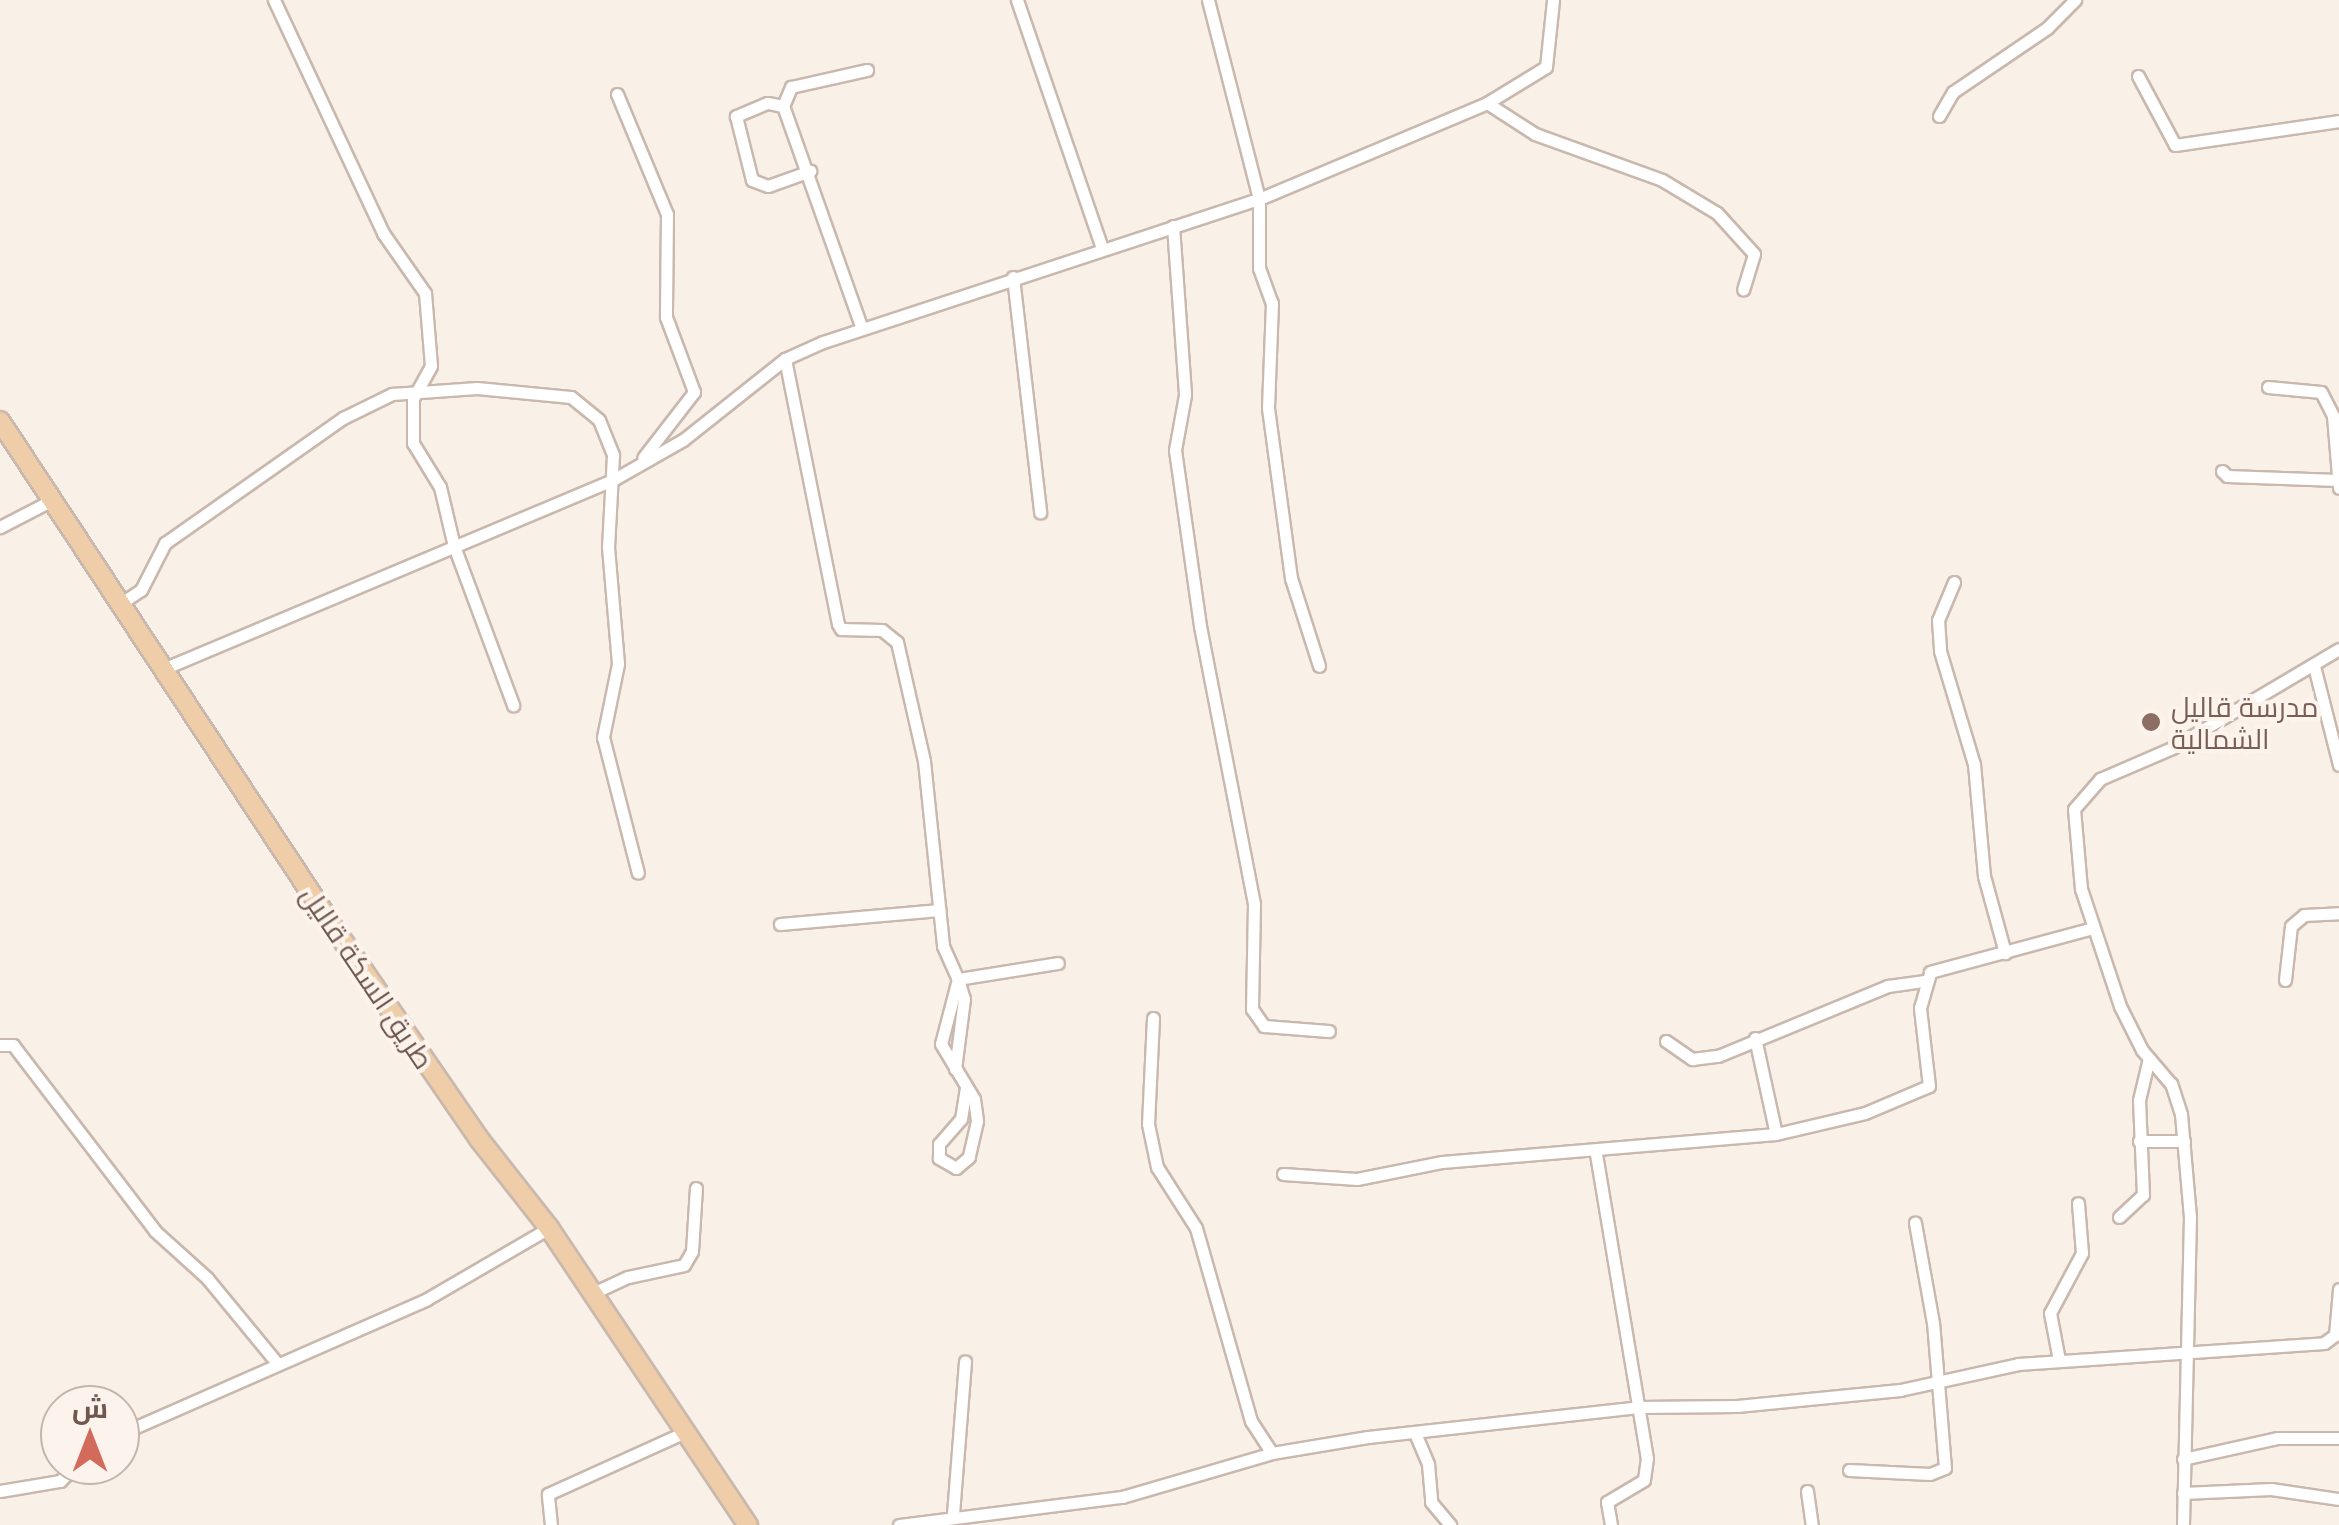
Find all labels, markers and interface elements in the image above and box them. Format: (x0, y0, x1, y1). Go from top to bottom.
place label: مدرسة قاليل الشمالية (2171, 689, 2319, 755)
marker: مدرسة قاليل الشمالية (2140, 711, 2162, 733)
street label: طريق السكة قاليل (295, 879, 441, 1075)
north arrow (40, 1385, 140, 1485)
text: ش (72, 1390, 108, 1424)

